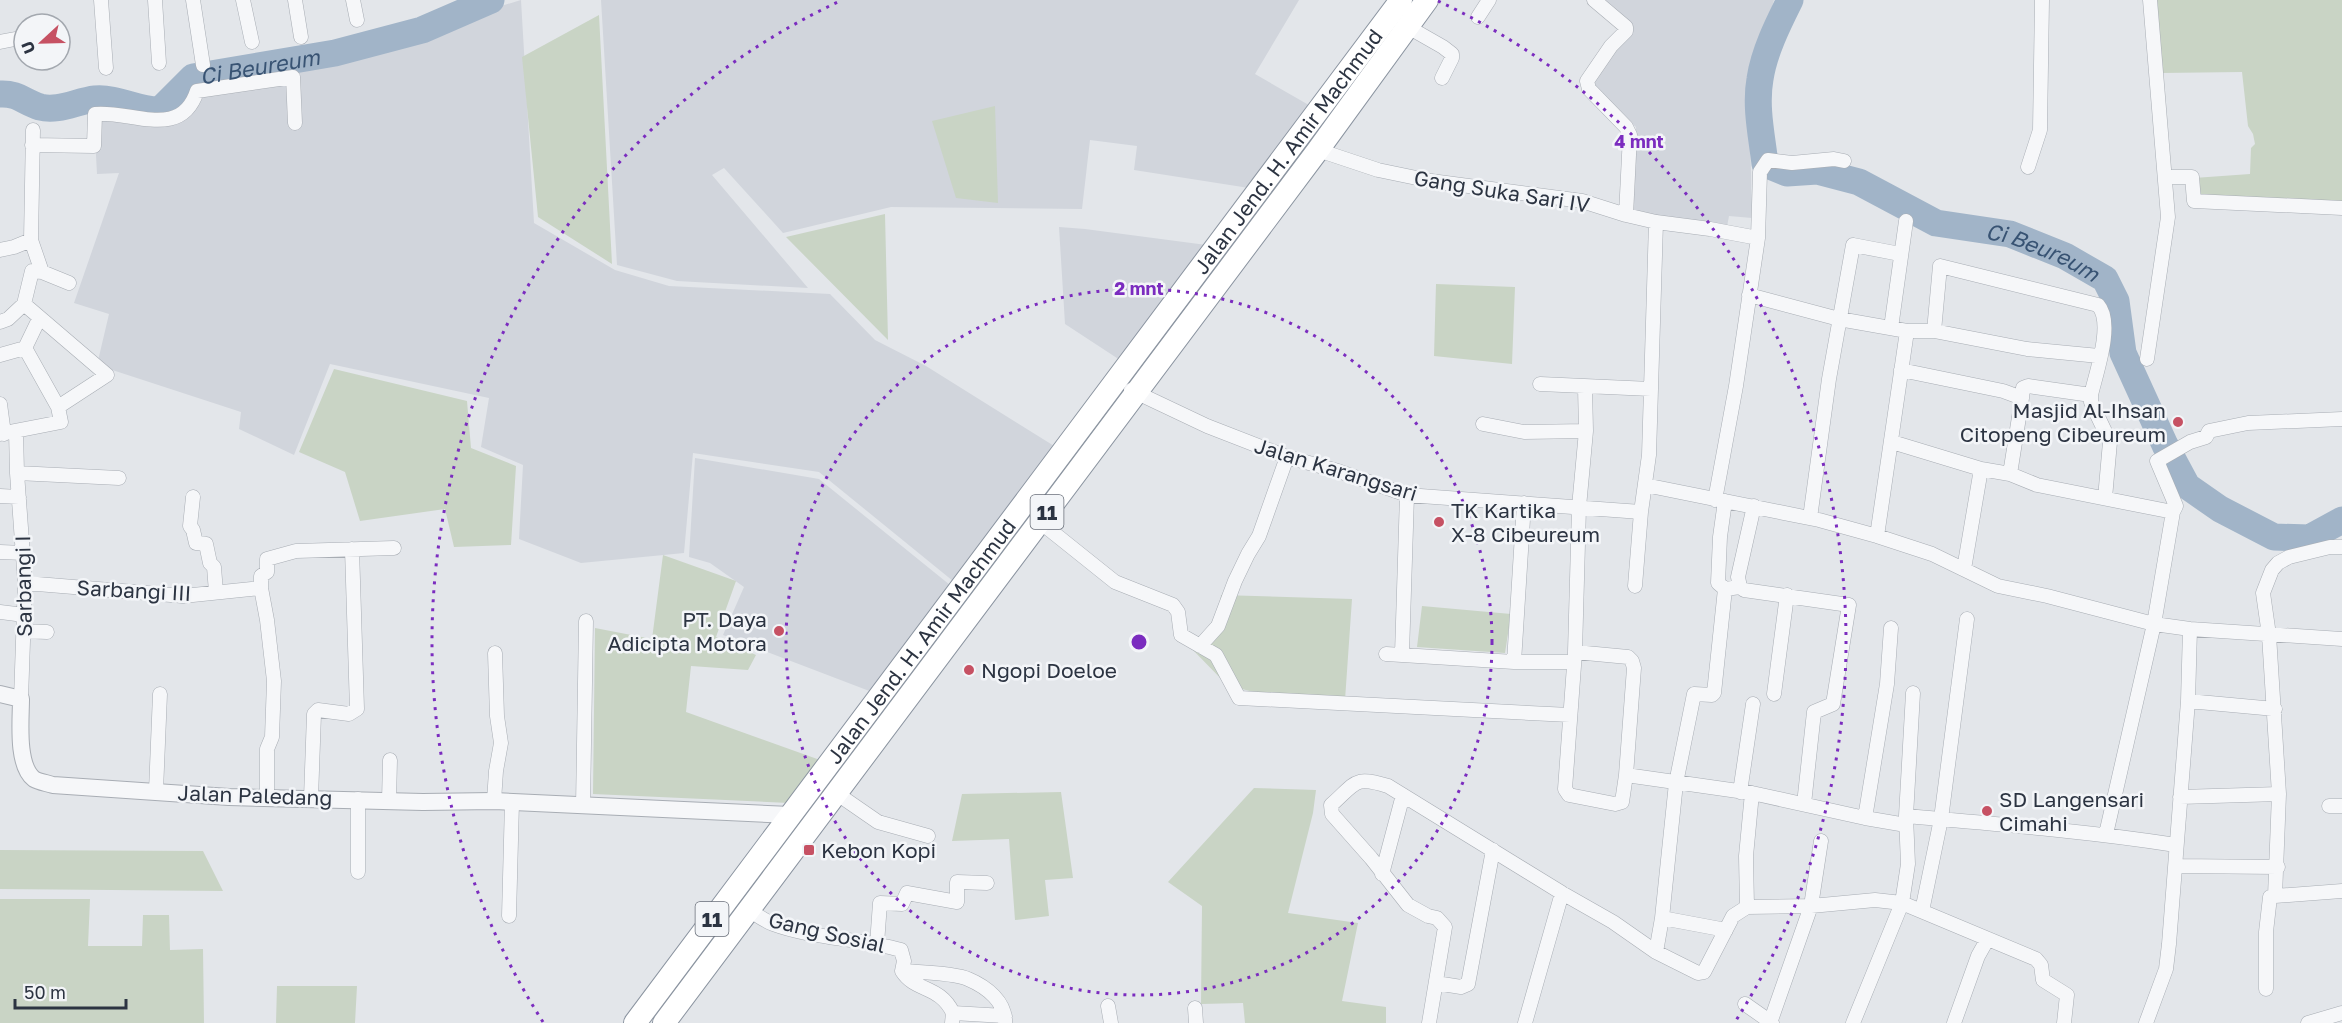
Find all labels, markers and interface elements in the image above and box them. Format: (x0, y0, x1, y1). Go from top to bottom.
north arrow (12, 12, 72, 72)
street label: Jalan Jend. H. Amir Machmud (1188, 24, 1388, 279)
text: U (17, 38, 40, 57)
water label: Ci Beureum (197, 42, 323, 89)
text: 4 mnt (1614, 130, 1664, 152)
street label: Gang Suka Sari IV (1412, 164, 1592, 218)
water label: Ci Beureum (1984, 217, 2106, 287)
text: 2 mnt (1114, 277, 1164, 299)
place label: Masjid Al-Ihsan Citopeng Cibeureum (1960, 397, 2166, 447)
marker: Masjid Al-Ihsan Citopeng Cibeureum (2171, 415, 2185, 429)
street label: Jalan Karangsari (1251, 432, 1421, 506)
road number: 11 (1030, 495, 1064, 529)
place label: TK Kartika X-8 Cibeureum (1451, 497, 1600, 547)
street label: Jalan Jend. H. Amir Machmud (821, 514, 1021, 769)
marker: TK Kartika X-8 Cibeureum (1432, 515, 1446, 529)
street label: Sarbangi I (9, 535, 37, 637)
street label: Sarbangi III (76, 574, 192, 606)
place label: PT. Daya Adicipta Motora (608, 606, 767, 656)
marker: PT. Daya Adicipta Motora (772, 624, 786, 638)
centre of rings (1129, 632, 1149, 652)
place label: Ngopi Doeloe (981, 657, 1117, 683)
marker: Ngopi Doeloe (962, 663, 976, 677)
street label: Jalan Paledang (177, 779, 333, 811)
place label: SD Langensari Cimahi (1999, 786, 2144, 836)
marker: SD Langensari Cimahi (1980, 804, 1994, 818)
place label: Kebon Kopi (821, 837, 936, 863)
marker: Kebon Kopi (802, 843, 816, 857)
road number: 11 (696, 902, 728, 936)
street label: Gang Sosial (766, 906, 888, 958)
scale bar (15, 972, 126, 1010)
text: 50 m (24, 981, 66, 1003)

